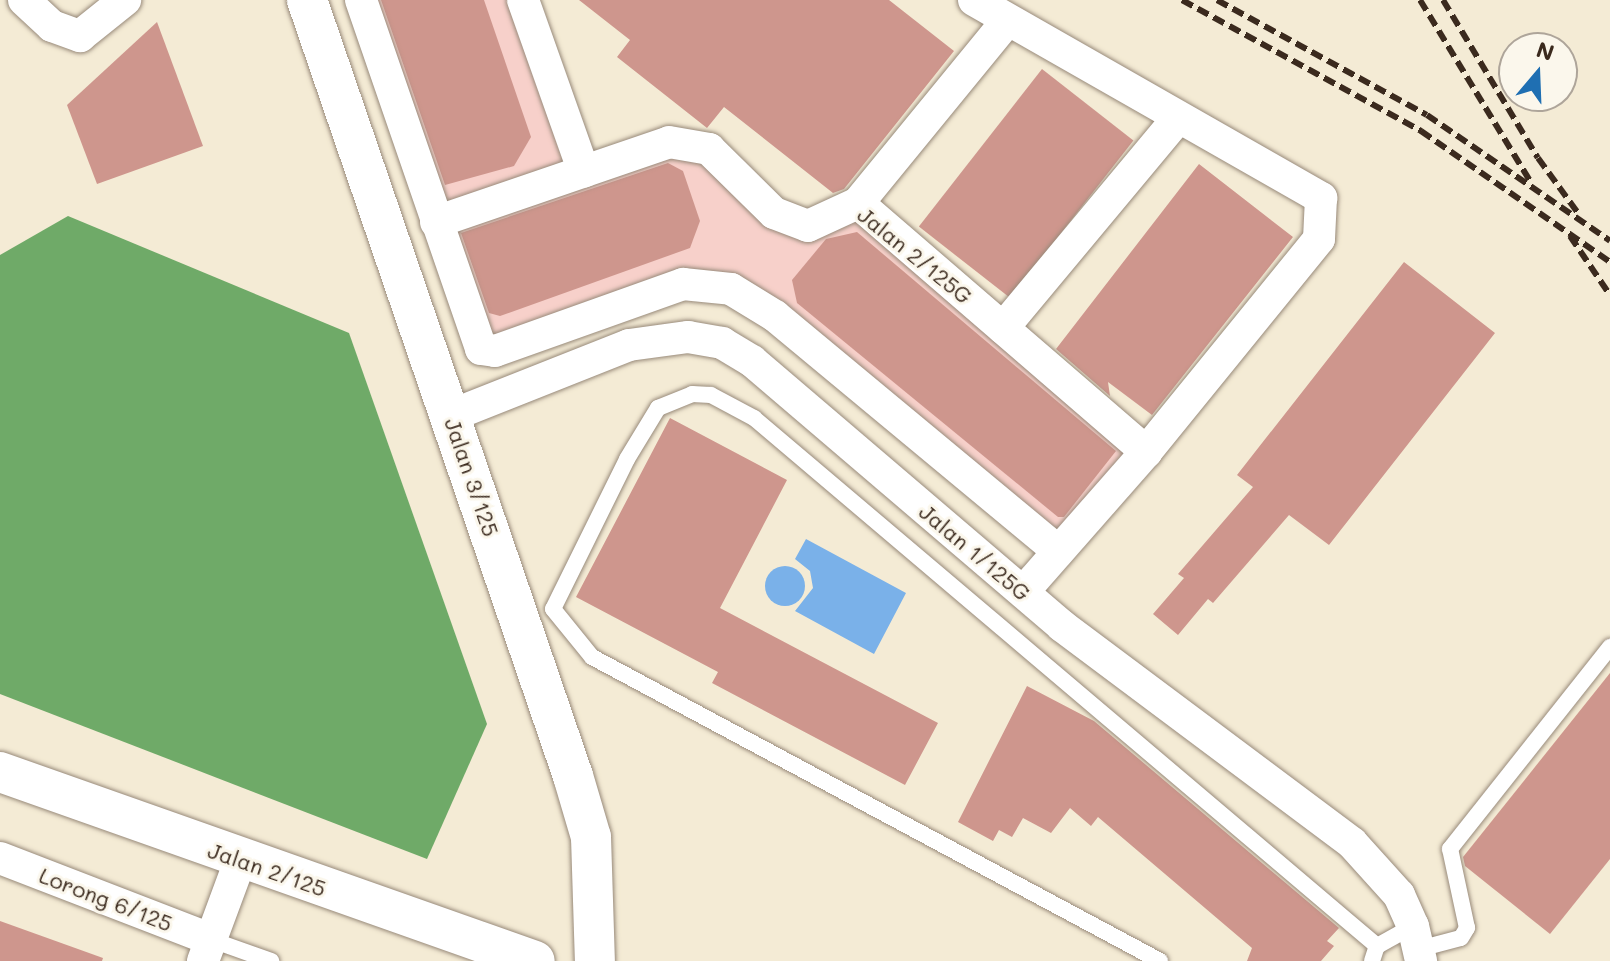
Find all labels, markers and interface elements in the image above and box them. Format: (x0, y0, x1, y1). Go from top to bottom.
north arrow (1498, 32, 1578, 112)
text: N (1533, 34, 1558, 67)
street label: Jalan 2/125G (853, 201, 977, 309)
street label: Jalan 3/125 (439, 414, 505, 540)
street label: Jalan 1/125G (914, 498, 1036, 606)
street label: Jalan 2/125 (205, 837, 329, 901)
street label: Lorong 6/125 (36, 862, 176, 936)

